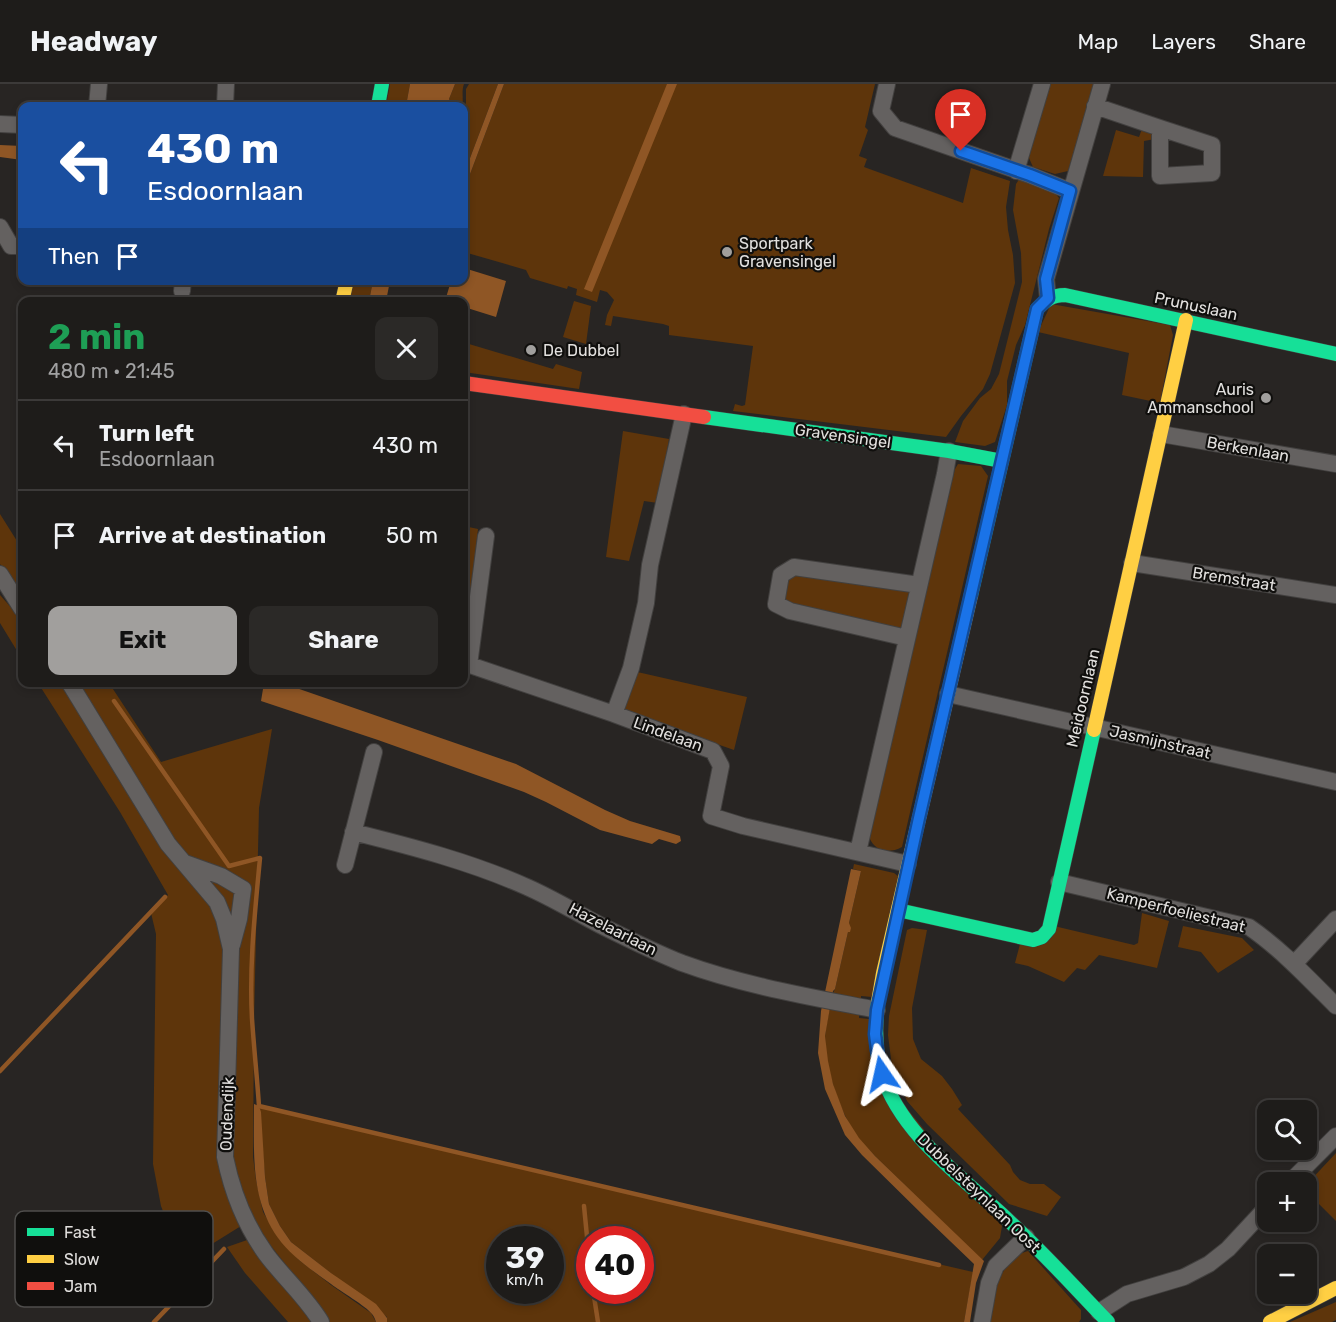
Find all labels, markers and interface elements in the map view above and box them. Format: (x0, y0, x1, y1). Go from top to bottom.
text: Headway (30, 25, 157, 58)
text: Map (1077, 29, 1118, 54)
text: Layers (1151, 29, 1216, 54)
text: Share (1249, 29, 1306, 54)
pin (935, 89, 986, 151)
icon: arrive (944, 98, 977, 131)
text: 430 m (147, 124, 279, 174)
icon: left (48, 126, 126, 204)
text: Esdoornlaan (147, 175, 304, 207)
place label: Sportpark Gravensingel (739, 234, 836, 271)
icon: arrive (111, 240, 144, 273)
text: Then (48, 243, 99, 270)
marker: Sportpark Gravensingel (720, 245, 734, 259)
street label: Prunuslaan (1153, 288, 1239, 324)
text: 2 min (48, 315, 146, 358)
button: close (375, 317, 438, 380)
place label: De Dubbel (543, 341, 619, 360)
marker: De Dubbel (524, 343, 538, 357)
text: 480 m · 21:45 (48, 359, 175, 383)
place label: Auris Ammanschool (1147, 380, 1254, 417)
marker: Auris Ammanschool (1259, 391, 1273, 405)
text: Turn left (99, 420, 194, 447)
street label: Gravensingel (794, 420, 892, 452)
icon: left (48, 429, 81, 462)
text: 430 m (372, 432, 438, 459)
street label: Berkenlaan (1205, 432, 1291, 466)
text: Esdoornlaan (99, 447, 215, 471)
icon: arrive (48, 519, 81, 552)
text: Arrive at destination (99, 522, 326, 549)
text: 50 m (386, 522, 438, 549)
street label: Bremstraat (1191, 563, 1277, 595)
button: Exit (48, 606, 237, 675)
button: Share (249, 606, 438, 675)
street label: Meidoornlaan (1062, 647, 1104, 749)
street label: Lindelaan (631, 713, 705, 755)
street label: Jasmijnstraat (1108, 721, 1212, 763)
street label: Kamperfoeliestraat (1105, 884, 1247, 936)
street label: Hazelaarlaan (566, 899, 660, 959)
position arrow (850, 1042, 914, 1106)
street label: Oudendijk (216, 1076, 238, 1151)
map controls (1257, 1100, 1317, 1304)
button: search (1257, 1100, 1317, 1160)
street label: Dubbelsteynlaan Oost (914, 1129, 1044, 1257)
button: + (1257, 1172, 1317, 1232)
legend (15, 1211, 213, 1307)
text: Fast (64, 1223, 96, 1242)
speed limit sign: 40 (576, 1226, 654, 1304)
text: 39 (506, 1240, 545, 1276)
button: − (1257, 1244, 1317, 1304)
text: Slow (64, 1250, 100, 1269)
text: km/h (506, 1271, 544, 1289)
text: Jam (64, 1277, 97, 1296)

